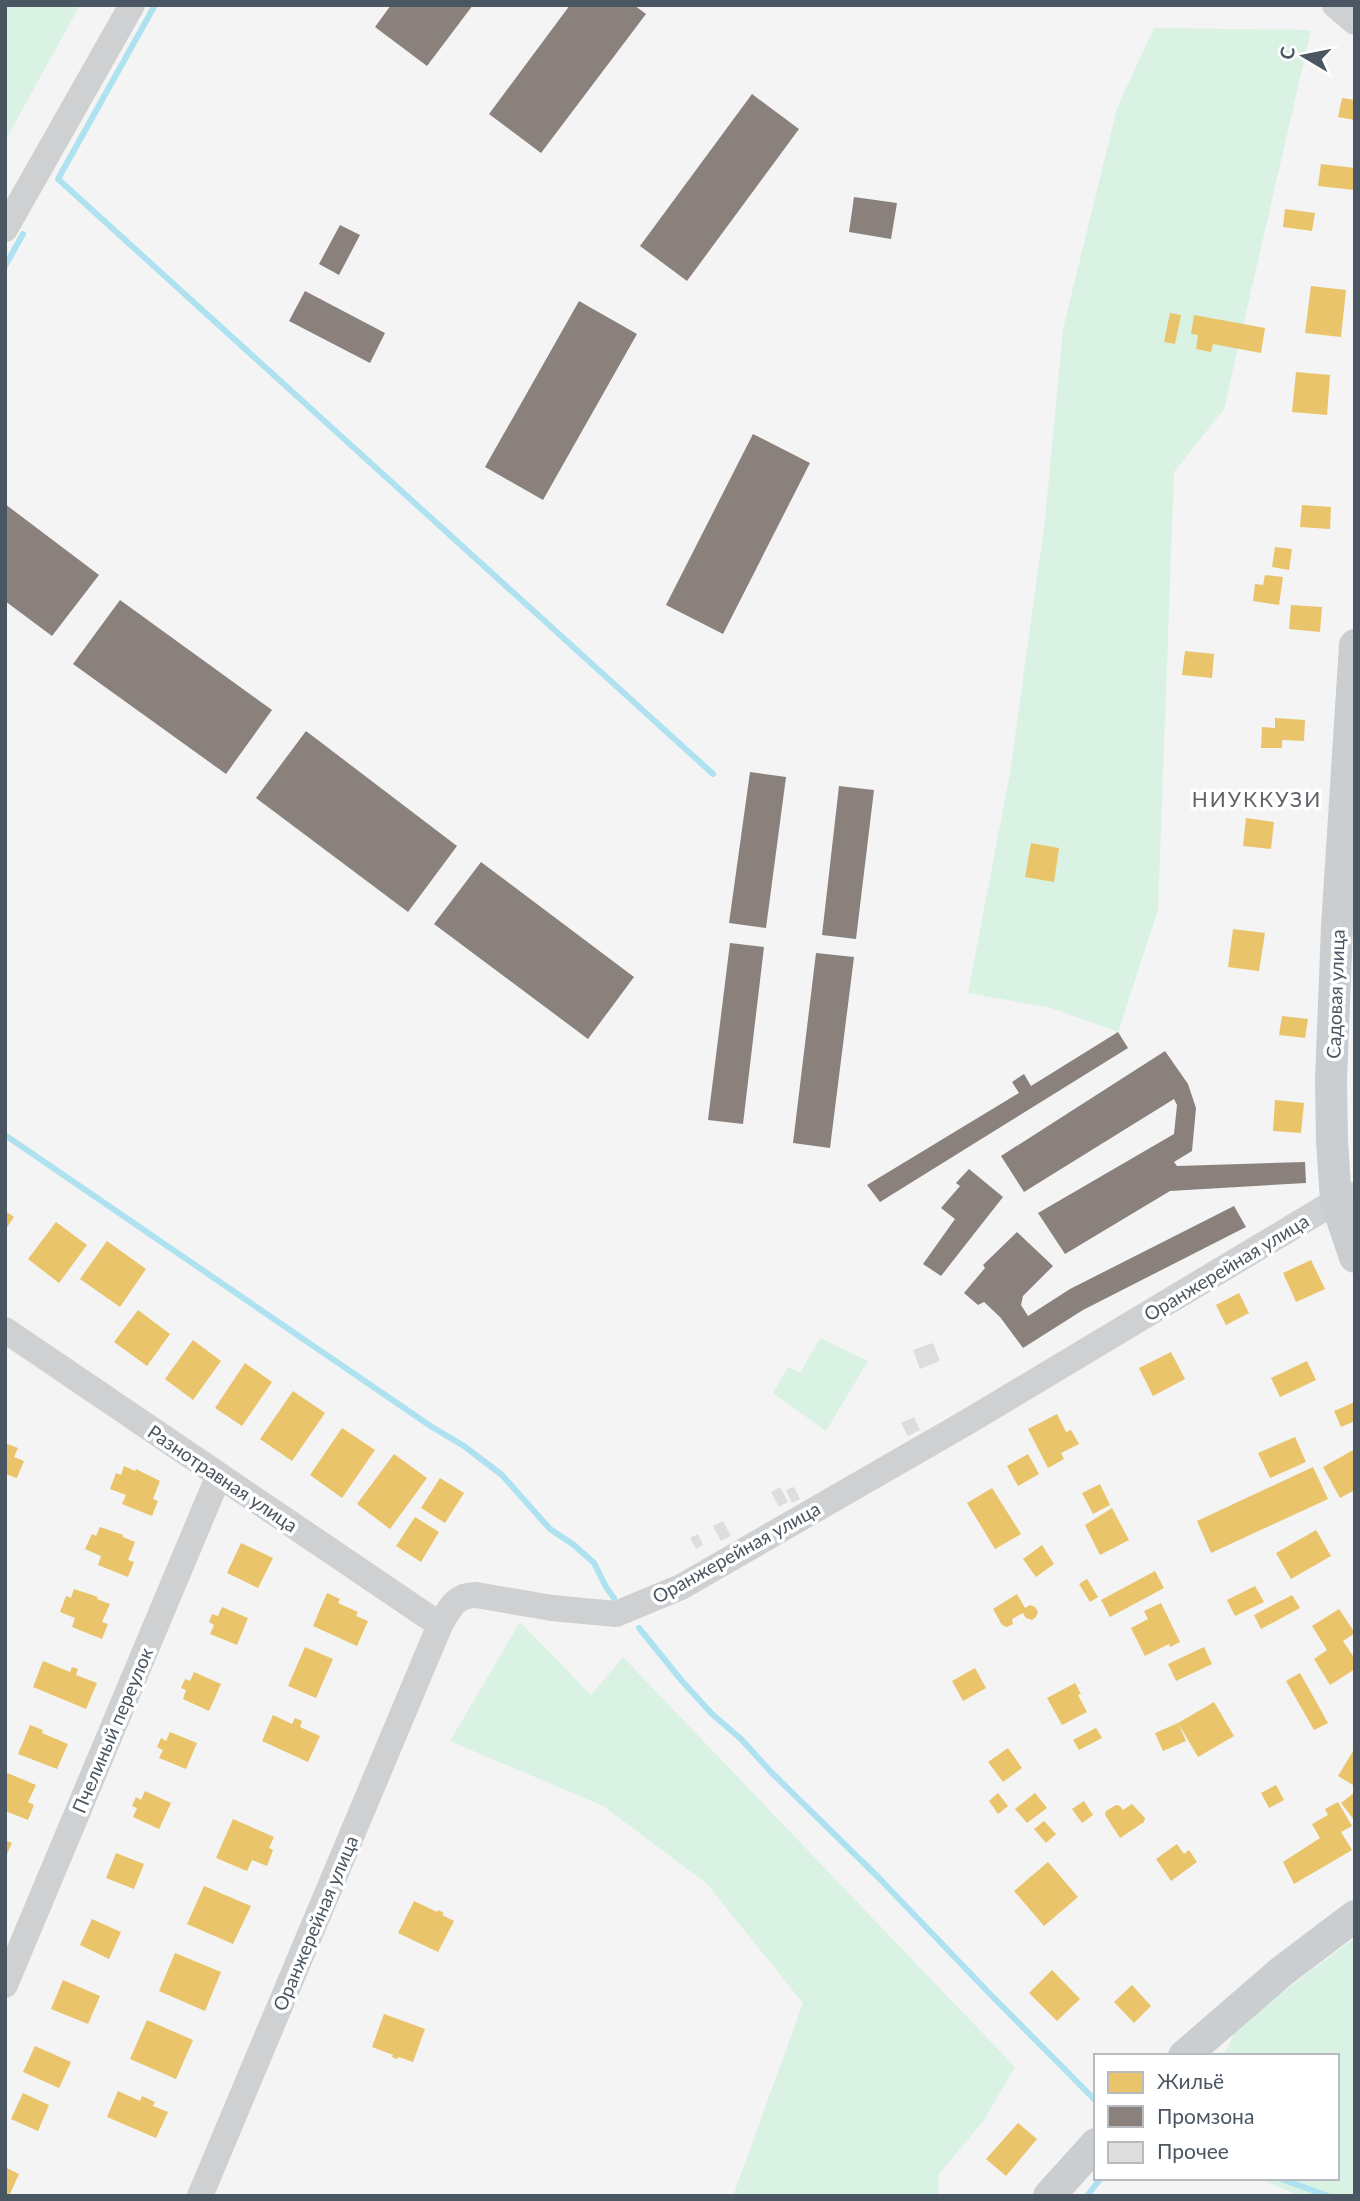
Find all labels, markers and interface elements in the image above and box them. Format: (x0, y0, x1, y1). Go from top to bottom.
north arrow (1269, 21, 1339, 91)
text: С (1274, 44, 1299, 61)
district label: НИУККУЗИ (1192, 786, 1322, 811)
street label: Садовая улица (1321, 929, 1349, 1059)
street label: Оранжерейная улица (1139, 1209, 1313, 1325)
street label: Разнотравная улица (144, 1419, 302, 1537)
street label: Оранжерейная улица (648, 1496, 824, 1608)
street label: Пчелиный переулок (67, 1644, 157, 1816)
street label: Оранжерейная улица (268, 1832, 362, 2014)
legend (1094, 2054, 1339, 2180)
text: Жильё (1157, 2068, 1224, 2093)
text: Промзона (1157, 2103, 1254, 2128)
text: Прочее (1157, 2138, 1229, 2163)

